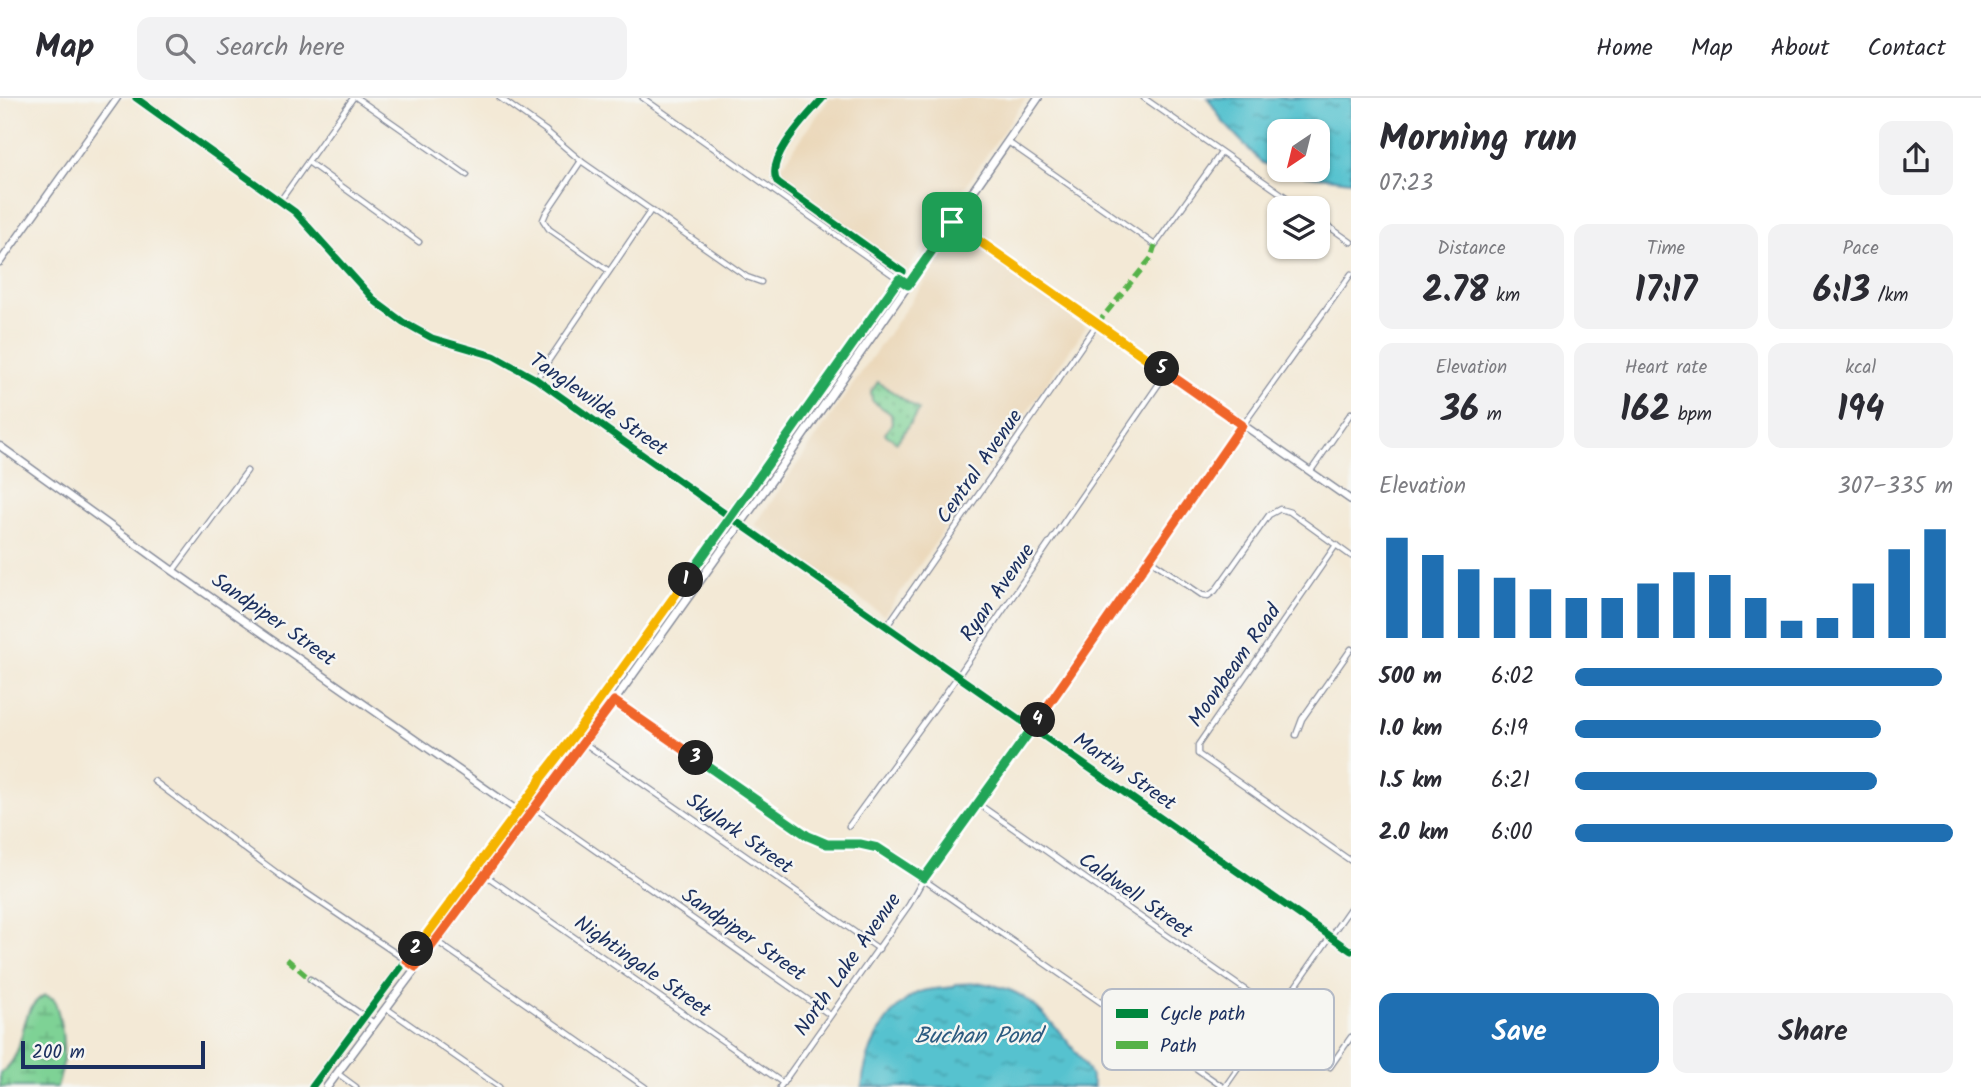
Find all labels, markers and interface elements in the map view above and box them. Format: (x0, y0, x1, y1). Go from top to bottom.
search box (137, 17, 627, 80)
text: Map (35, 22, 95, 75)
text: Search here (217, 27, 345, 69)
icon: search (161, 29, 199, 67)
text: Home (1596, 29, 1653, 68)
text: Map (1691, 29, 1733, 68)
text: About (1771, 29, 1829, 68)
text: Contact (1867, 29, 1946, 68)
text: Morning run (1379, 110, 1577, 170)
north arrow (1267, 119, 1330, 182)
map controls (1267, 119, 1330, 259)
button: share (1879, 121, 1953, 195)
text: 07:23 (1379, 166, 1433, 202)
pin (922, 192, 982, 252)
button: layers (1267, 196, 1330, 259)
icon: arrive (933, 203, 971, 241)
text: Distance (1437, 234, 1505, 264)
text: Time (1647, 234, 1685, 264)
text: Pace (1843, 234, 1879, 264)
text: 2.78 (1423, 264, 1488, 320)
text: 17:17 (1635, 264, 1697, 320)
text: 6:13 (1813, 264, 1870, 320)
text: km (1488, 281, 1520, 311)
text: /km (1870, 281, 1909, 311)
street label: Tanglewilde Street (522, 345, 675, 466)
pin: 5 (1144, 352, 1180, 386)
text: 5 (1157, 353, 1166, 383)
text: Elevation (1435, 353, 1507, 383)
text: Heart rate (1625, 353, 1707, 383)
text: kcal (1845, 353, 1876, 383)
text: 36 (1441, 383, 1479, 439)
text: 162 (1620, 383, 1670, 439)
text: 194 (1837, 383, 1884, 439)
text: m (1479, 400, 1502, 430)
text: bpm (1670, 400, 1712, 430)
street label: Central Avenue (928, 402, 1032, 531)
text: Elevation (1379, 469, 1466, 505)
text: 307–335 m (1838, 469, 1953, 505)
street label: Ryan Avenue (952, 537, 1045, 649)
pin: 1 (668, 562, 704, 598)
text: 1 (683, 564, 688, 594)
street label: Sandpiper Street (204, 565, 343, 676)
street label: Moonbeam Road (1180, 597, 1290, 734)
text: 500 m (1379, 659, 1442, 695)
text: 6:02 (1491, 659, 1534, 695)
pin: 4 (1020, 702, 1056, 738)
text: 4 (1032, 704, 1043, 734)
text: 1.0 km (1379, 711, 1442, 747)
text: 6:19 (1491, 711, 1528, 747)
street label: Martin Street (1066, 724, 1183, 820)
pin: 3 (678, 740, 714, 776)
text: 3 (690, 742, 701, 772)
text: 1.5 km (1379, 763, 1442, 799)
text: 6:21 (1491, 763, 1530, 799)
street label: Skylark Street (679, 785, 800, 884)
text: 2.0 km (1379, 815, 1449, 851)
text: 6:00 (1491, 815, 1532, 851)
street label: Caldwell Street (1071, 844, 1200, 949)
street label: Sandpiper Street (674, 880, 813, 991)
street label: North Lake Avenue (786, 886, 911, 1044)
street label: Nightingale Street (567, 908, 718, 1027)
pin: 2 (398, 932, 434, 966)
text: 2 (410, 933, 421, 963)
legend (1102, 989, 1334, 1070)
button: Save (1379, 993, 1659, 1073)
button: Share (1673, 993, 1953, 1073)
text: Cycle path (1160, 1000, 1245, 1030)
water label: Buchan Pond (914, 1019, 1047, 1055)
text: Path (1160, 1032, 1197, 1062)
scale bar (21, 1038, 205, 1070)
text: 200 m (32, 1038, 85, 1068)

